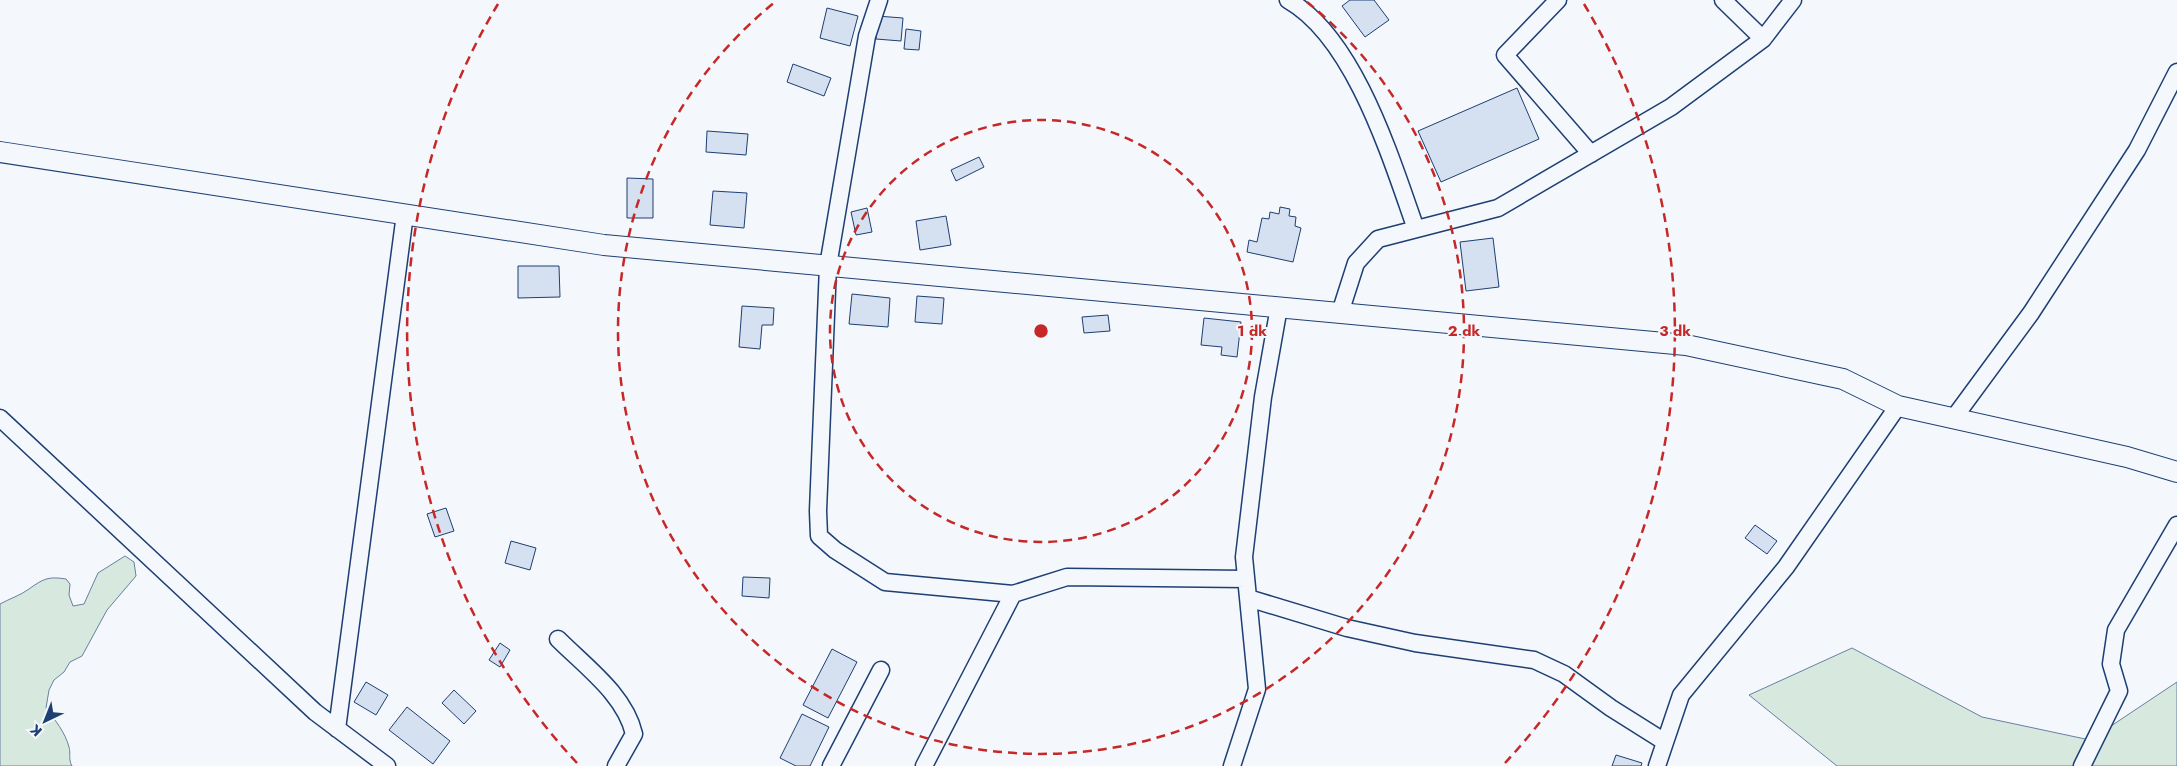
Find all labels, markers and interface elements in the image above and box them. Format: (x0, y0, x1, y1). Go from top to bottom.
text: 1 dk (1237, 320, 1267, 342)
text: 2 dk (1448, 320, 1480, 342)
text: 3 dk (1659, 320, 1691, 342)
centre of rings (1032, 322, 1050, 340)
north arrow (20, 696, 70, 746)
text: K (26, 720, 47, 741)

